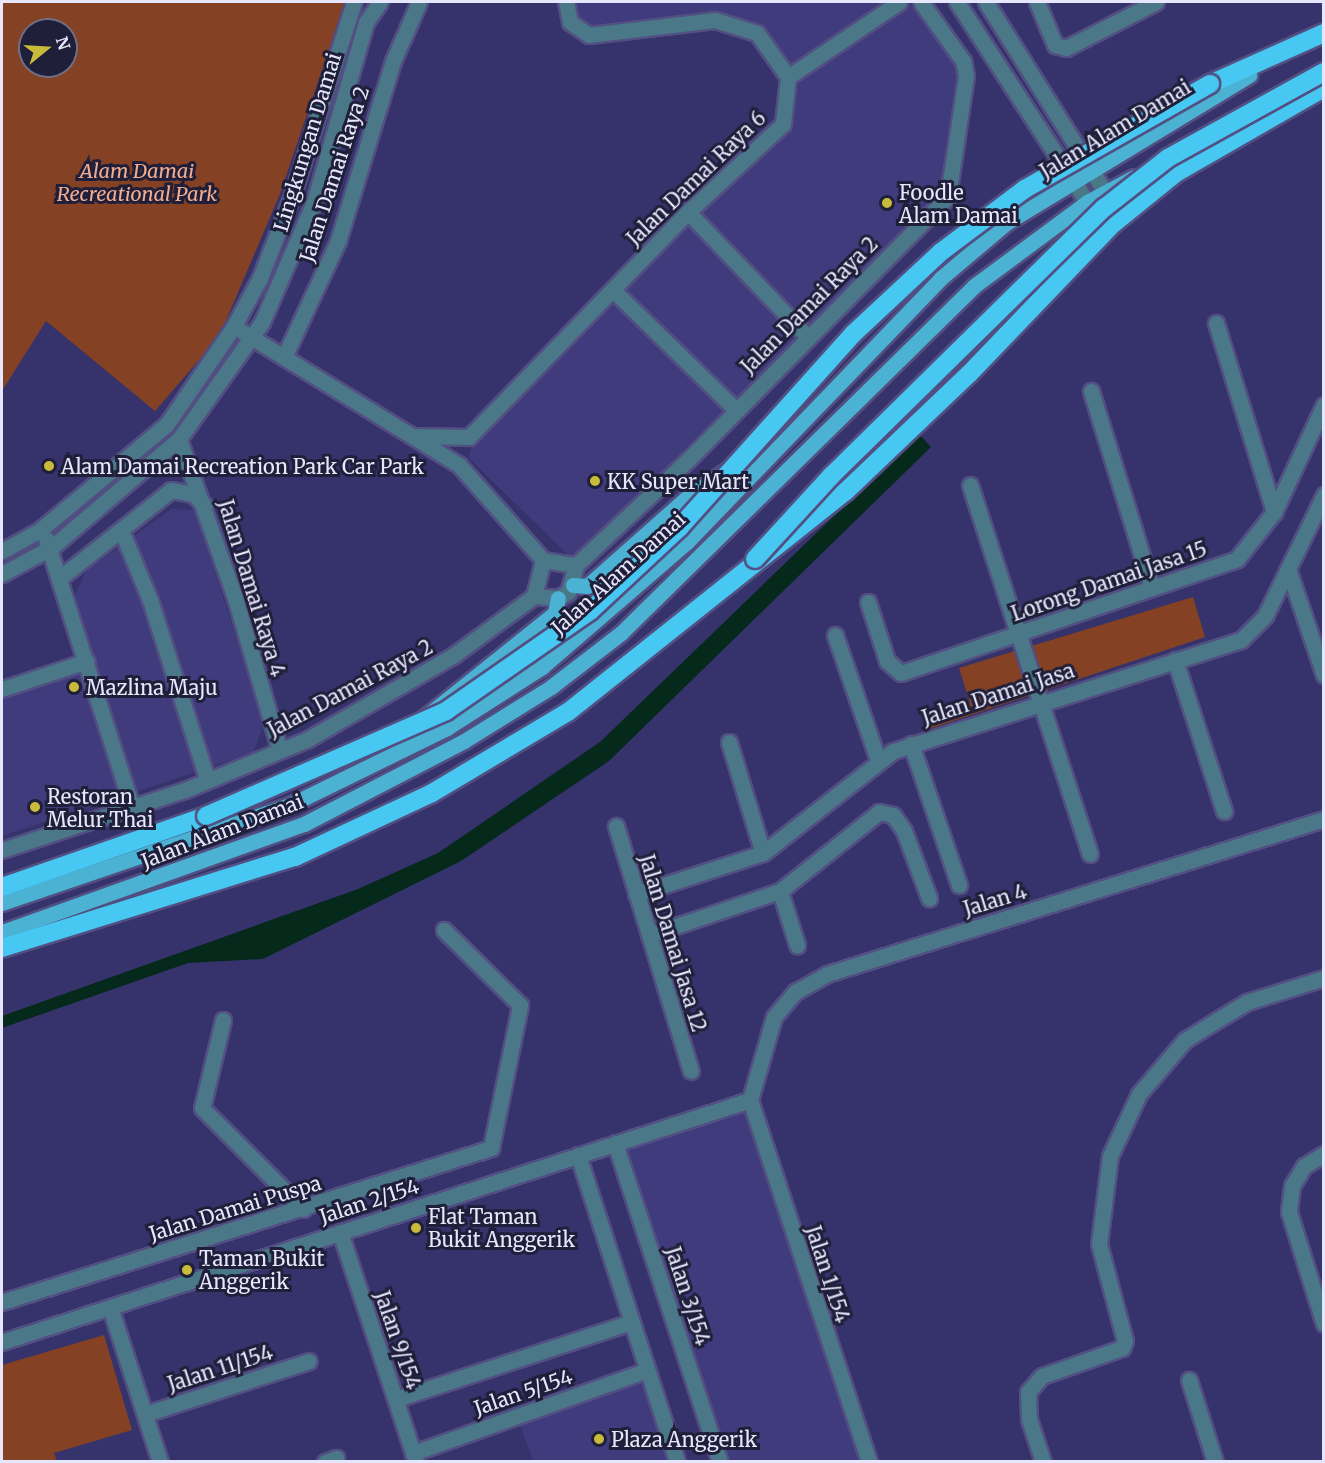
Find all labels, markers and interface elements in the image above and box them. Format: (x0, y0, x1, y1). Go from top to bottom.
north arrow (18, 18, 78, 78)
text: N (52, 34, 75, 52)
street label: Lingkungan Damai (268, 50, 346, 234)
street label: Jalan Alam Damai (1035, 75, 1195, 183)
street label: Jalan Damai Raya 2 (294, 83, 374, 265)
street label: Jalan Damai Raya 6 (622, 106, 770, 250)
park label: Alam Damai Recreational Park (57, 158, 217, 205)
place label: Foodle Alam Damai (899, 180, 1018, 227)
marker: Foodle Alam Damai (880, 196, 894, 210)
street label: Jalan Damai Raya 2 (736, 232, 882, 378)
place label: Alam Damai Recreation Park Car Park (61, 454, 424, 478)
marker: Alam Damai Recreation Park Car Park (42, 459, 56, 473)
place label: KK Super Mart (607, 469, 749, 493)
marker: KK Super Mart (588, 474, 602, 488)
street label: Jalan Damai Raya 4 (214, 497, 290, 679)
street label: Jalan Alam Damai (546, 507, 690, 639)
street label: Lorong Damai Jasa 15 (1008, 536, 1210, 626)
street label: Jalan Damai Raya 2 (263, 634, 437, 742)
street label: Jalan Damai Jasa (919, 658, 1077, 730)
place label: Mazlina Maju (86, 675, 218, 699)
marker: Mazlina Maju (67, 680, 81, 694)
place label: Restoran Melur Thai (47, 784, 154, 831)
street label: Jalan Alam Damai (138, 789, 306, 873)
marker: Restoran Melur Thai (28, 800, 42, 814)
street label: Jalan Damai Jasa 12 (635, 851, 711, 1035)
street label: Jalan 4 (960, 879, 1030, 921)
street label: Jalan Damai Puspa (146, 1170, 324, 1246)
street label: Jalan 2/154 (316, 1174, 422, 1228)
place label: Flat Taman Bukit Anggerik (428, 1204, 575, 1251)
marker: Flat Taman Bukit Anggerik (409, 1221, 423, 1235)
street label: Jalan 1/154 (801, 1222, 855, 1326)
street label: Jalan 3/154 (661, 1244, 715, 1348)
place label: Taman Bukit Anggerik (199, 1246, 324, 1293)
marker: Taman Bukit Anggerik (180, 1263, 194, 1277)
street label: Jalan 9/154 (370, 1288, 426, 1392)
street label: Jalan 11/154 (164, 1340, 276, 1396)
street label: Jalan 5/154 (471, 1364, 575, 1420)
place label: Plaza Anggerik (611, 1427, 757, 1451)
marker: Plaza Anggerik (592, 1432, 606, 1446)

